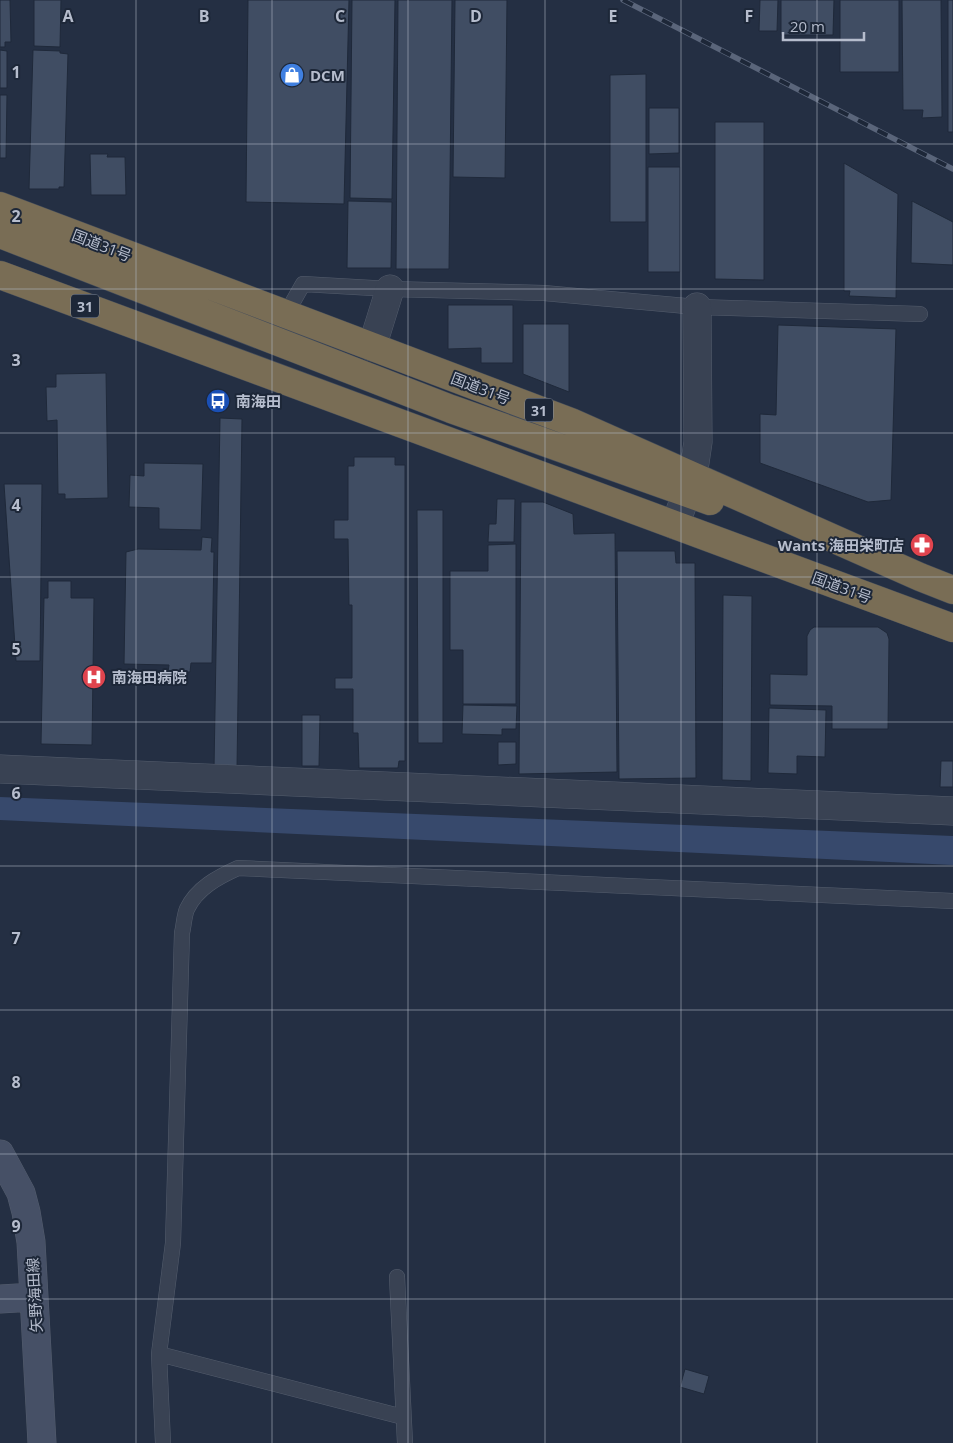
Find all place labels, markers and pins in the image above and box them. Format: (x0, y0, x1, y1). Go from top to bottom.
shop icon: DCM (279, 62, 305, 88)
place label: DCM (310, 65, 345, 85)
bus stop icon: 南海田 (205, 388, 231, 414)
place label: 南海田 (236, 391, 281, 411)
pharmacy icon: Wants 海田栄町店 (909, 532, 935, 558)
place label: Wants 海田栄町店 (778, 535, 904, 555)
hospital icon: 南海田病院 (81, 664, 107, 690)
place label: 南海田病院 (112, 667, 187, 687)

